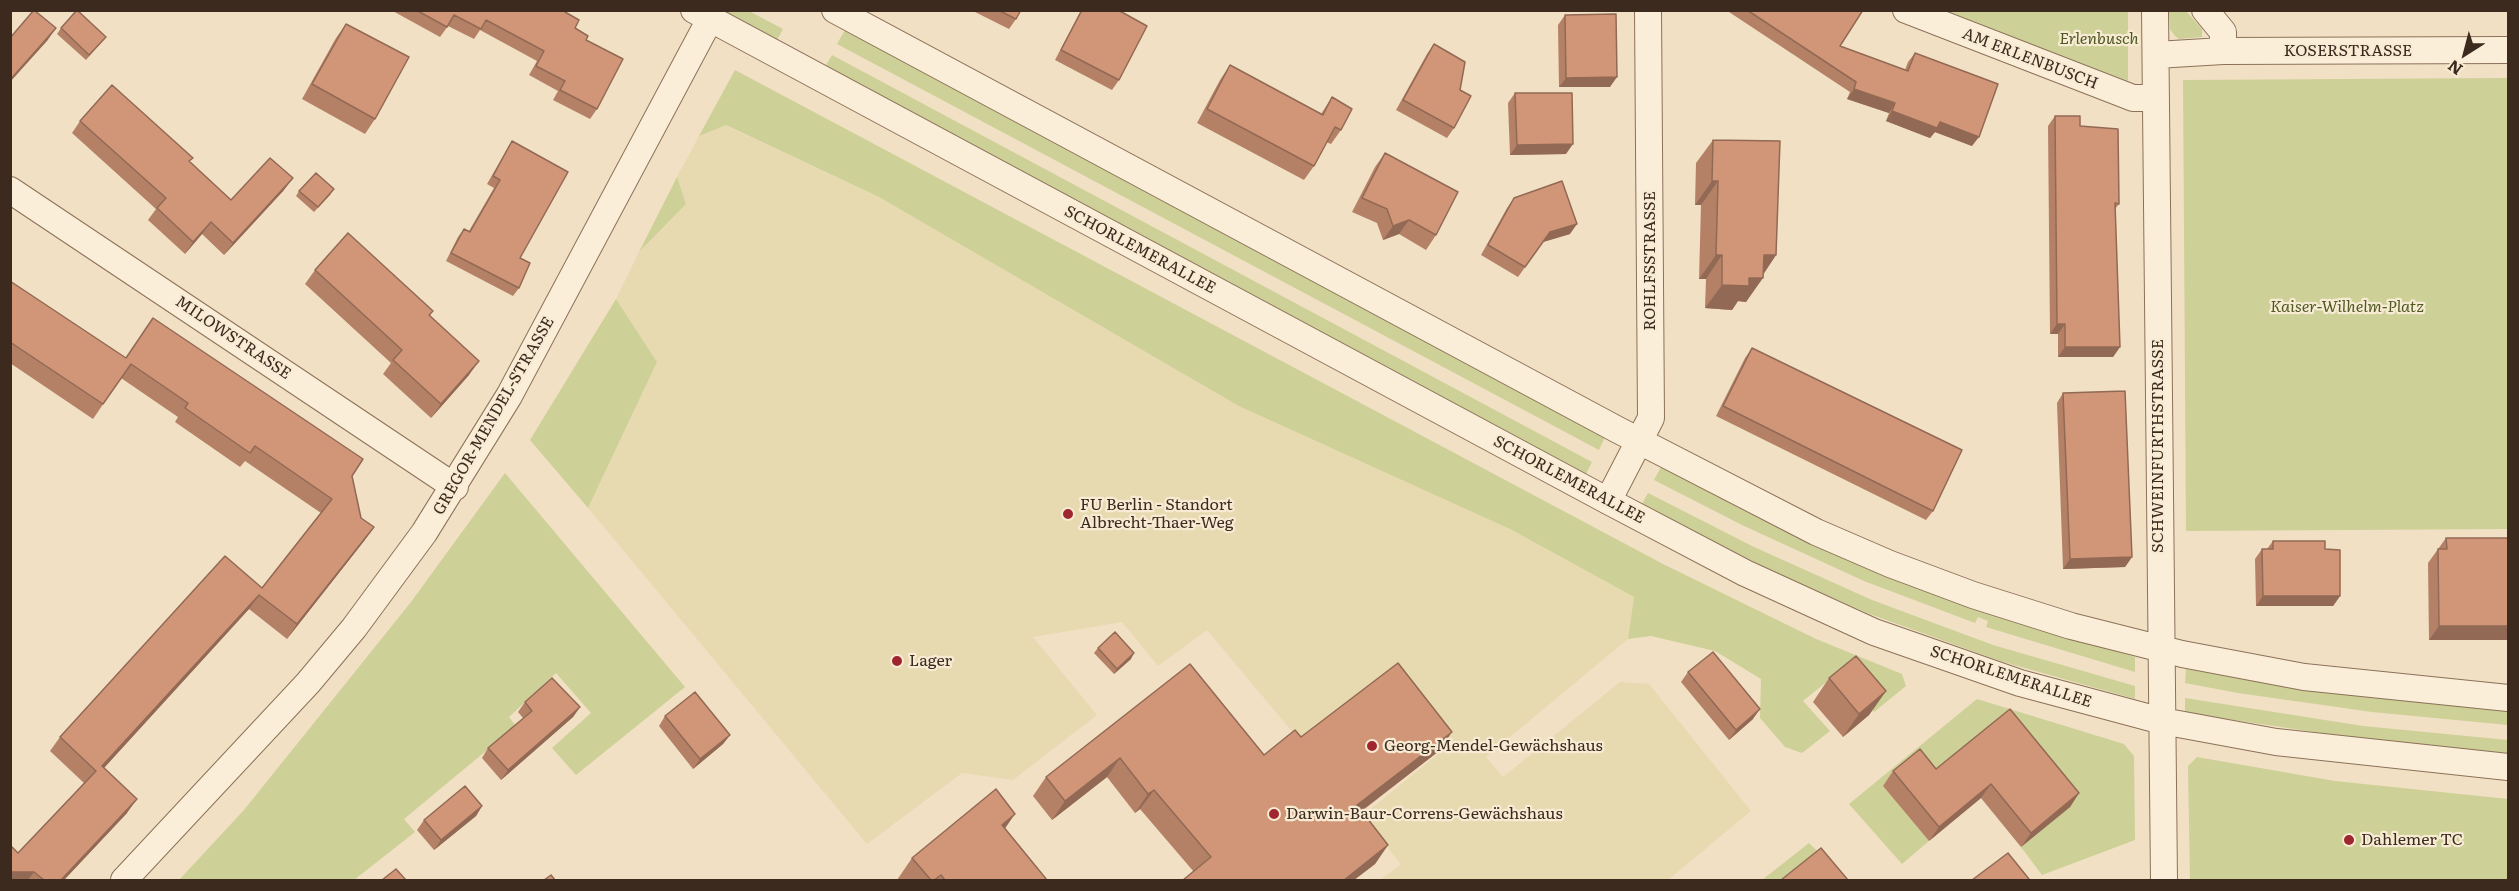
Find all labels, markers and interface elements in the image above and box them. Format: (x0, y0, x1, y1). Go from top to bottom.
street label: AM ERLENBUSCH (1959, 24, 2101, 94)
north arrow (2435, 24, 2495, 84)
park label: Erlenbusch (2059, 29, 2139, 49)
street label: KOSERSTRASSE (2284, 41, 2412, 61)
text: N (2442, 55, 2467, 82)
street label: ROHLFSSTRASSE (1640, 191, 1660, 331)
street label: SCHORLEMERALLEE (1061, 202, 1219, 298)
street label: MILOWSTRASSE (172, 292, 294, 384)
park label: Kaiser-Wilhelm-Platz (2270, 297, 2424, 317)
street label: GREGOR-MENDEL-STRASSE (429, 314, 559, 518)
street label: SCHWEINFURTHSTRASSE (2148, 339, 2168, 553)
street label: SCHORLEMERALLEE (1490, 432, 1648, 528)
place label: FU Berlin - Standort Albrecht-Thaer-Weg (1080, 495, 1234, 533)
marker: FU Berlin - Standort Albrecht-Thaer-Weg (1061, 507, 1075, 521)
street label: SCHORLEMERALLEE (1928, 642, 2094, 712)
place label: Lager (909, 651, 952, 671)
marker: Lager (890, 654, 904, 668)
place label: Georg-Mendel-Gewächshaus (1384, 736, 1603, 756)
marker: Georg-Mendel-Gewächshaus (1365, 739, 1379, 753)
place label: Darwin-Baur-Correns-Gewächshaus (1286, 804, 1563, 824)
marker: Darwin-Baur-Correns-Gewächshaus (1267, 807, 1281, 821)
place label: Dahlemer TC (2361, 830, 2463, 850)
marker: Dahlemer TC (2342, 833, 2356, 847)

